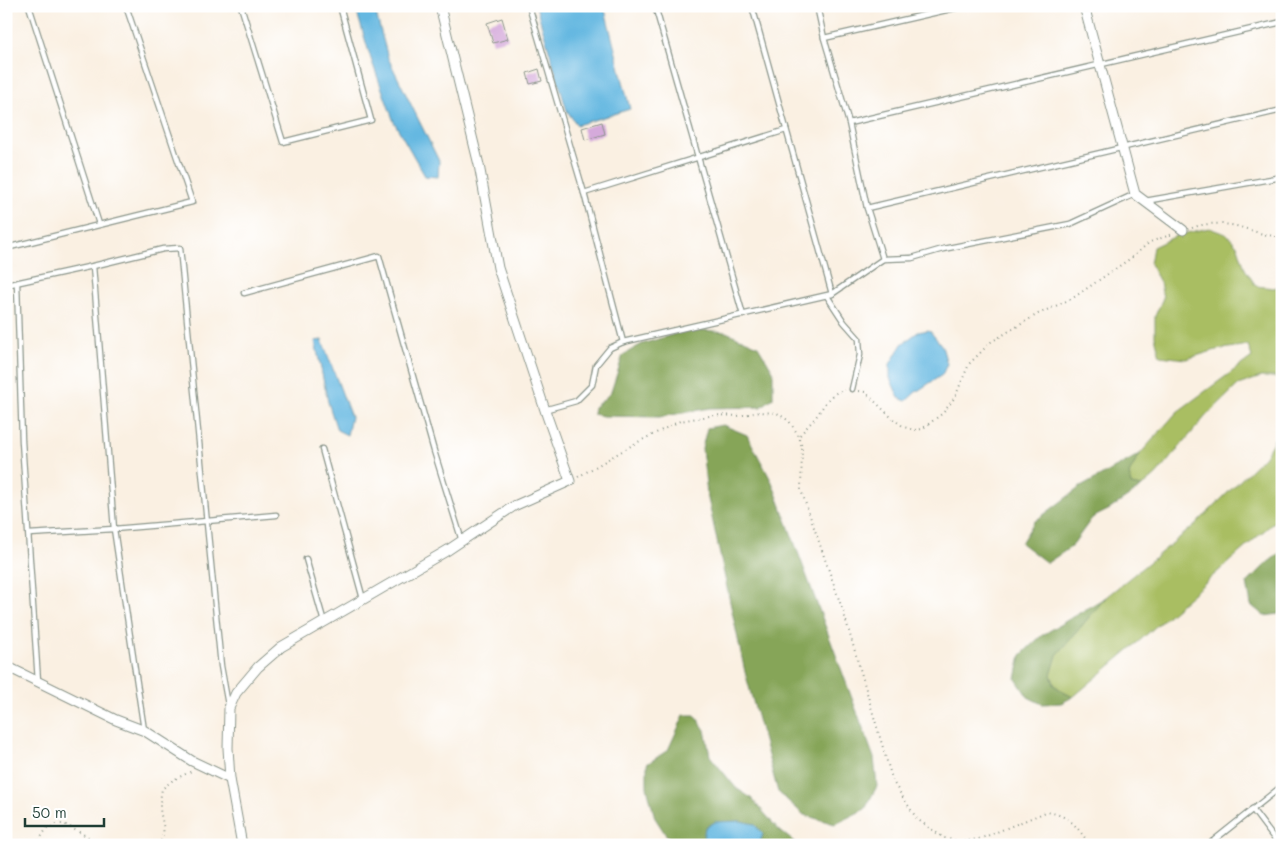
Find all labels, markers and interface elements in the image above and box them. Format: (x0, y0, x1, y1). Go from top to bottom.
scale bar (25, 796, 104, 828)
text: 50 m (32, 802, 67, 822)

